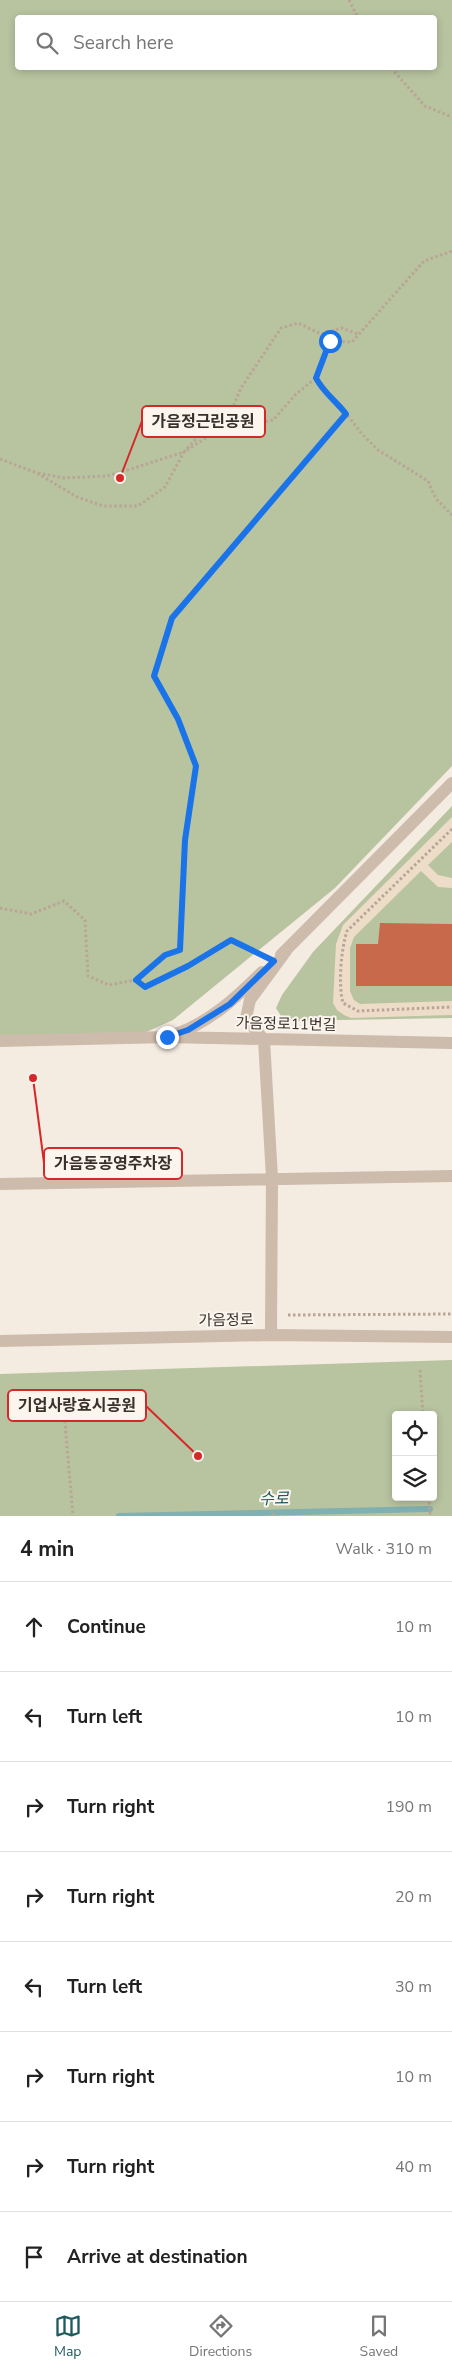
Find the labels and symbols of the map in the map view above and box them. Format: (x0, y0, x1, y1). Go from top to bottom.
route start (319, 330, 342, 353)
callout: 가음정근린공원 (142, 406, 265, 437)
text: 가음정근린공원 (151, 411, 255, 433)
street label: 가음정로11번길 (235, 1013, 337, 1035)
route end (156, 1026, 179, 1049)
callout: 가음동공영주차장 (44, 1148, 182, 1179)
text: 가음동공영주차장 (54, 1153, 172, 1175)
street label: 가음정로 (198, 1310, 254, 1330)
callout: 기업사랑효시공원 (8, 1390, 146, 1421)
text: 기업사랑효시공원 (18, 1395, 136, 1417)
water label: 수로 (259, 1488, 290, 1510)

